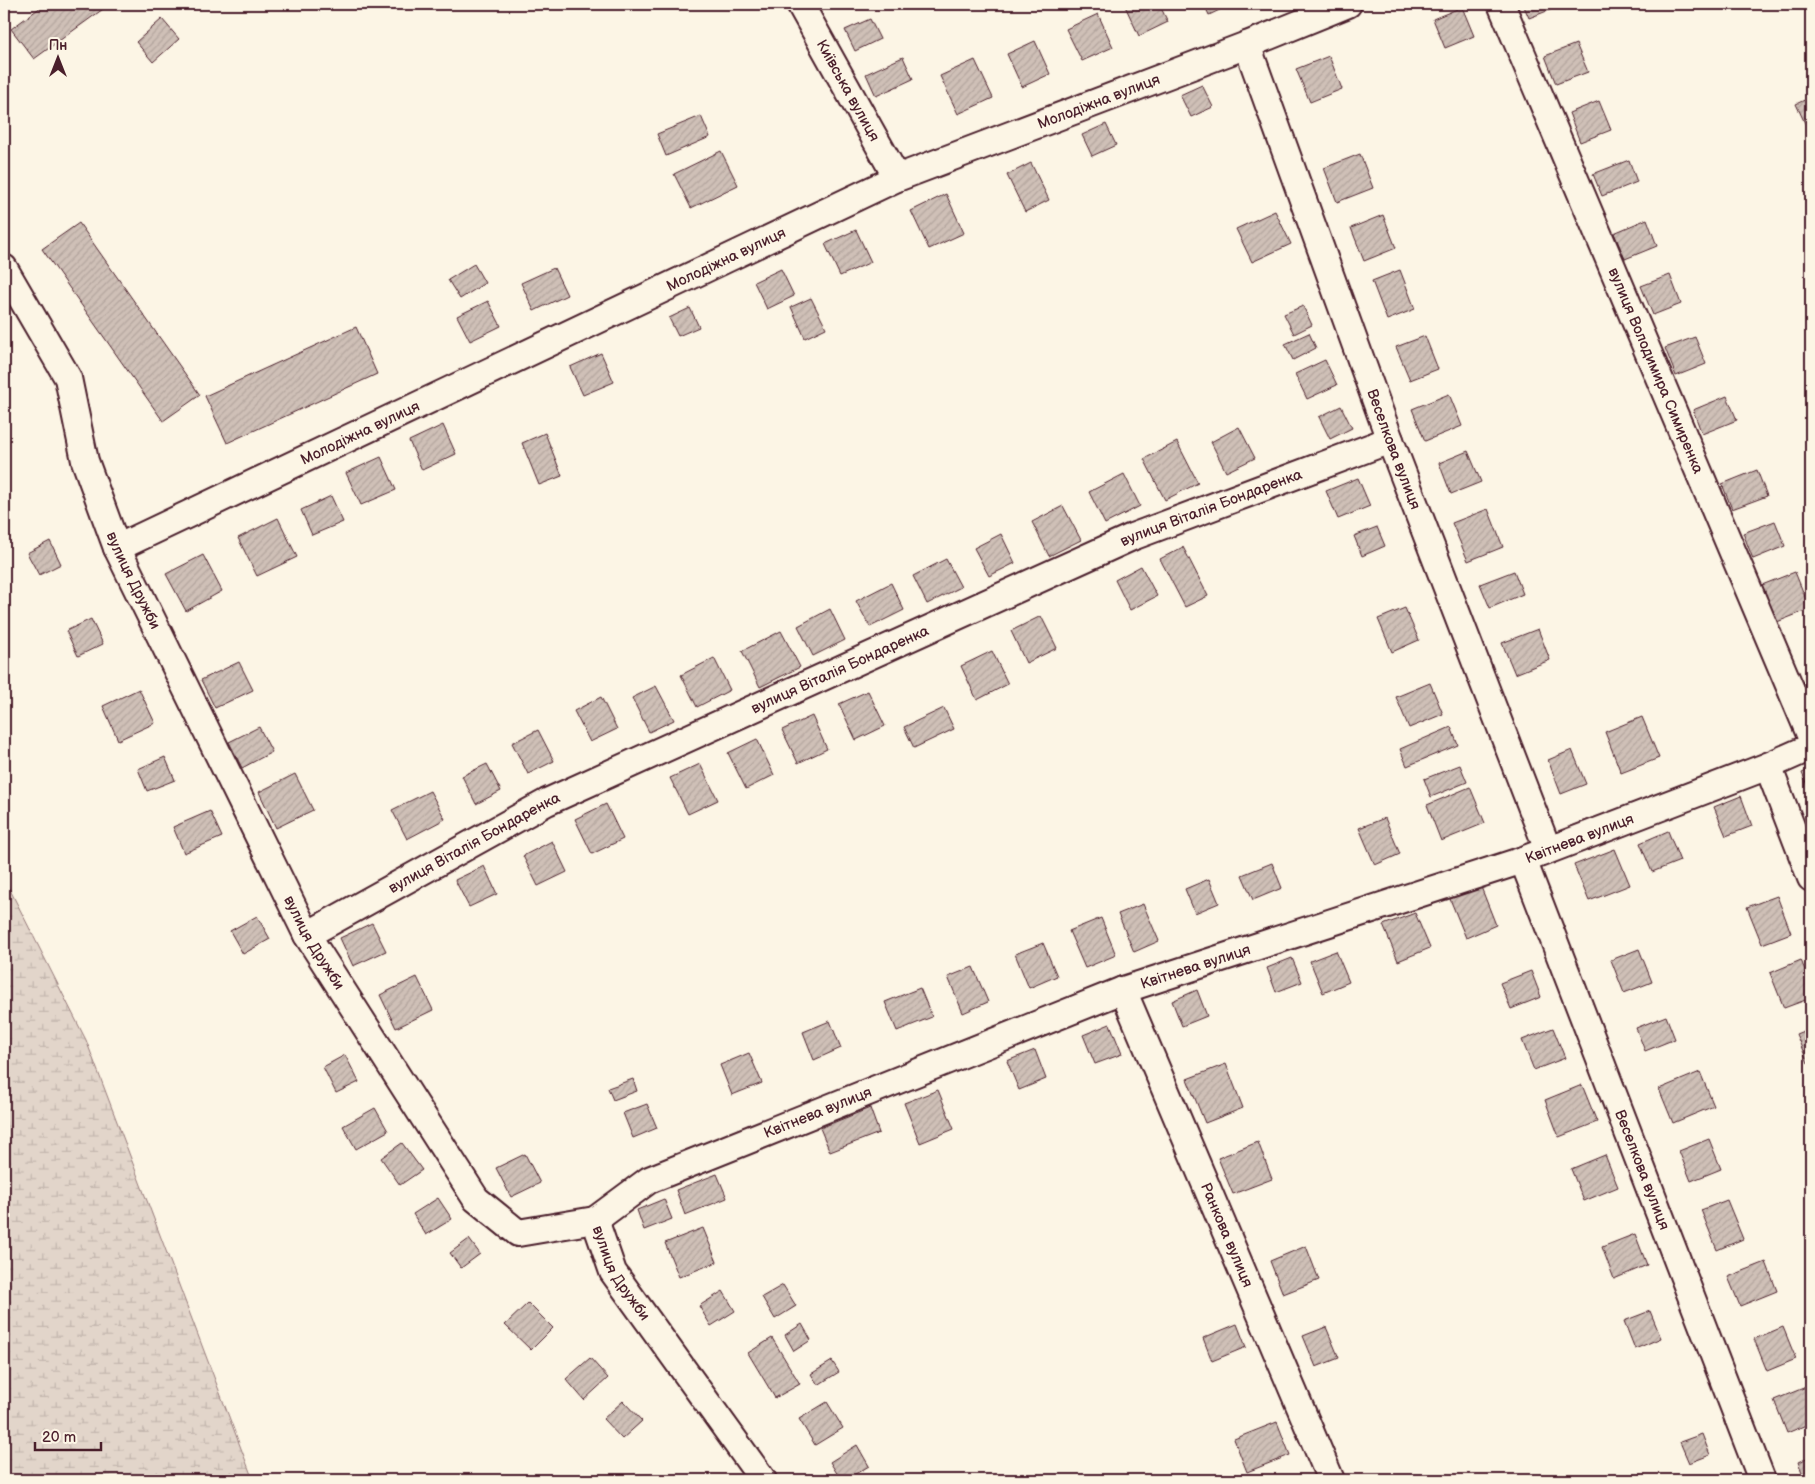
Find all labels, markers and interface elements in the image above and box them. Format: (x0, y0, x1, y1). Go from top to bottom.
north arrow (32, 32, 82, 82)
street label: Київська вулиця (812, 36, 884, 145)
text: Пн (49, 37, 67, 54)
street label: Молодіжна вулиця (1035, 70, 1163, 134)
street label: Молодіжна вулиця (663, 223, 789, 296)
street label: вулиця Володимира Симиренка (1604, 265, 1708, 477)
street label: Веселкова вулиця (1362, 386, 1425, 512)
street label: Молодіжна вулиця (298, 397, 423, 470)
street label: вулиця Віталія Бондаренка (1117, 465, 1305, 551)
street label: вулиця Дружби (102, 529, 164, 633)
street label: вулиця Віталія Бондаренка (748, 621, 932, 718)
street label: вулиця Віталія Бондаренка (385, 788, 563, 898)
street label: Квітнева вулиця (1523, 809, 1637, 868)
street label: вулиця Дружби (279, 893, 349, 994)
street label: Квітнева вулиця (1138, 940, 1253, 994)
street label: Квітнева вулиця (761, 1083, 875, 1143)
street label: Веселкова вулиця (1610, 1107, 1674, 1233)
street label: Ранкова вулиця (1196, 1180, 1257, 1290)
street label: вулиця Дружби (588, 1223, 654, 1325)
scale bar (35, 1419, 101, 1451)
text: 20 m (42, 1428, 76, 1447)

